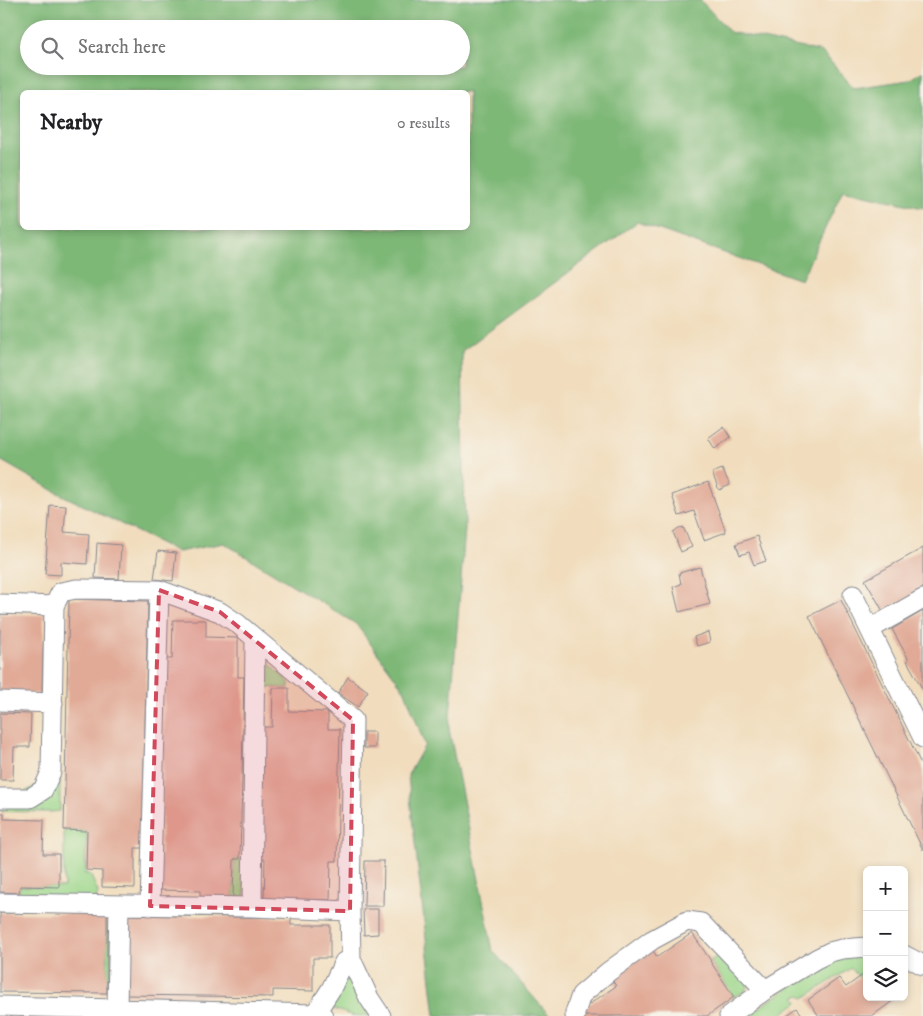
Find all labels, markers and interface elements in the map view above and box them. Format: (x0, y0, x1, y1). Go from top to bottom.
search box (20, 20, 470, 75)
icon: search (38, 34, 66, 62)
text: Search here (78, 36, 166, 59)
text: Nearby (40, 110, 102, 136)
text: 0 results (397, 113, 450, 133)
map controls (863, 866, 908, 1001)
button: + (863, 866, 908, 911)
button: − (863, 911, 908, 956)
button: layers (863, 956, 908, 1001)

